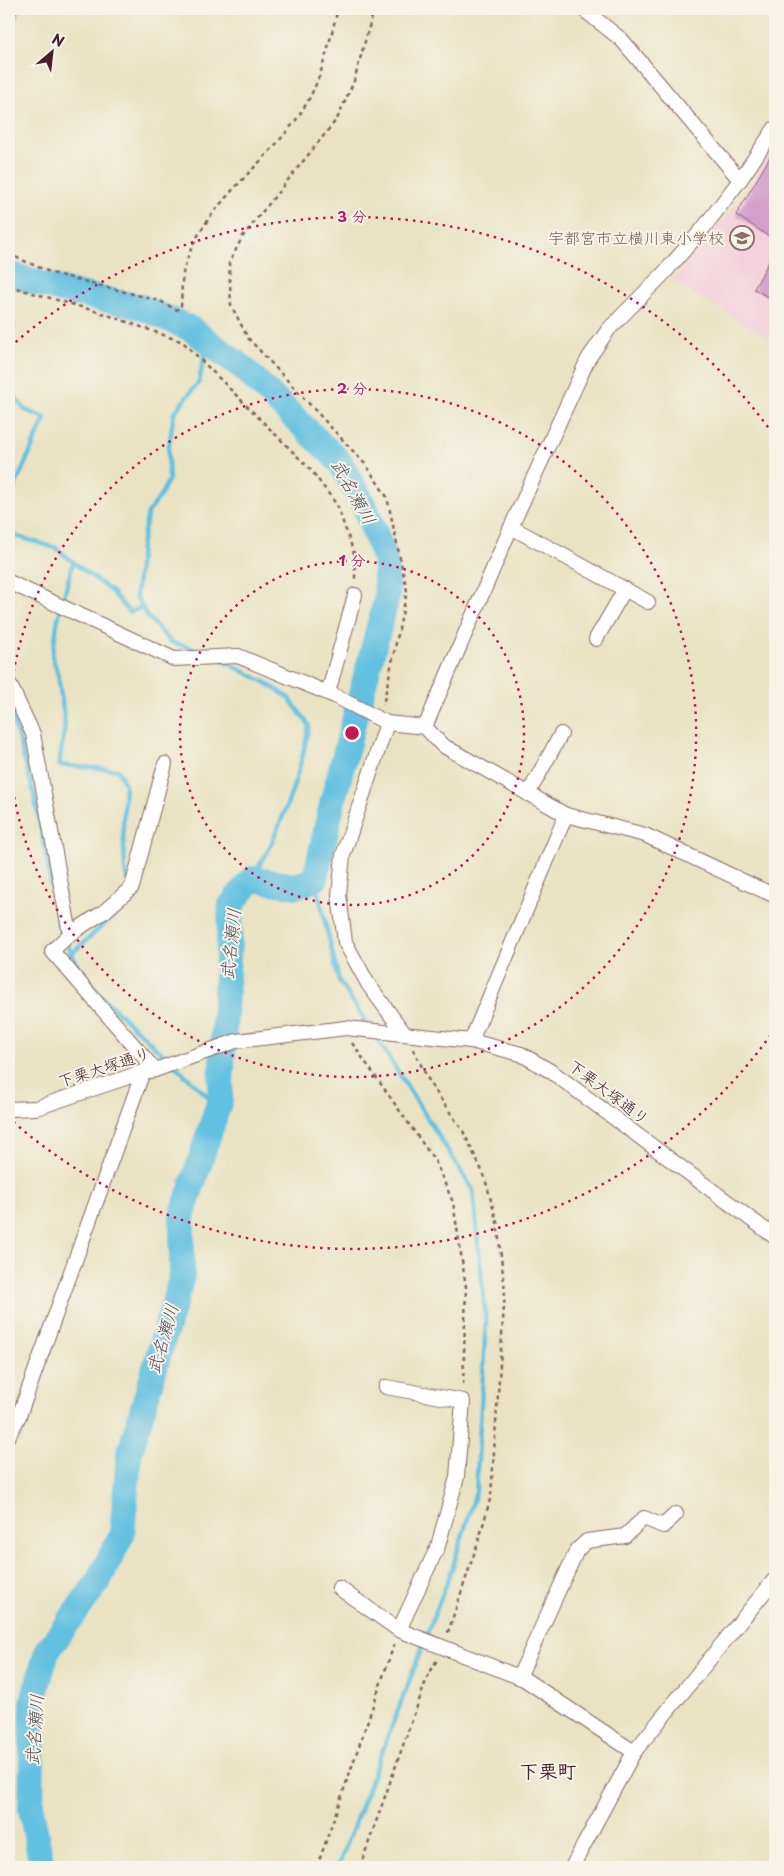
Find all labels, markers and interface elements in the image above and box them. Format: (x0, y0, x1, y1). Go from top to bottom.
north arrow (28, 28, 78, 78)
text: N (49, 28, 68, 52)
text: 3 分 (337, 204, 367, 227)
place label: 宇都宮市立横川東小学校 (548, 225, 724, 249)
school or university icon: 宇都宮市立横川東小学校 (729, 225, 755, 251)
text: 2 分 (337, 376, 367, 399)
water label: 武名瀬川 (325, 453, 384, 529)
text: 1 分 (339, 548, 366, 571)
centre of rings (343, 724, 361, 742)
water label: 武名瀬川 (212, 907, 247, 981)
street label: 下栗大塚通り (54, 1040, 153, 1092)
street label: 下栗大塚通り (564, 1053, 655, 1130)
water label: 武名瀬川 (139, 1300, 184, 1377)
water label: 武名瀬川 (18, 1693, 49, 1767)
district label: 下栗町 (519, 1756, 577, 1784)

